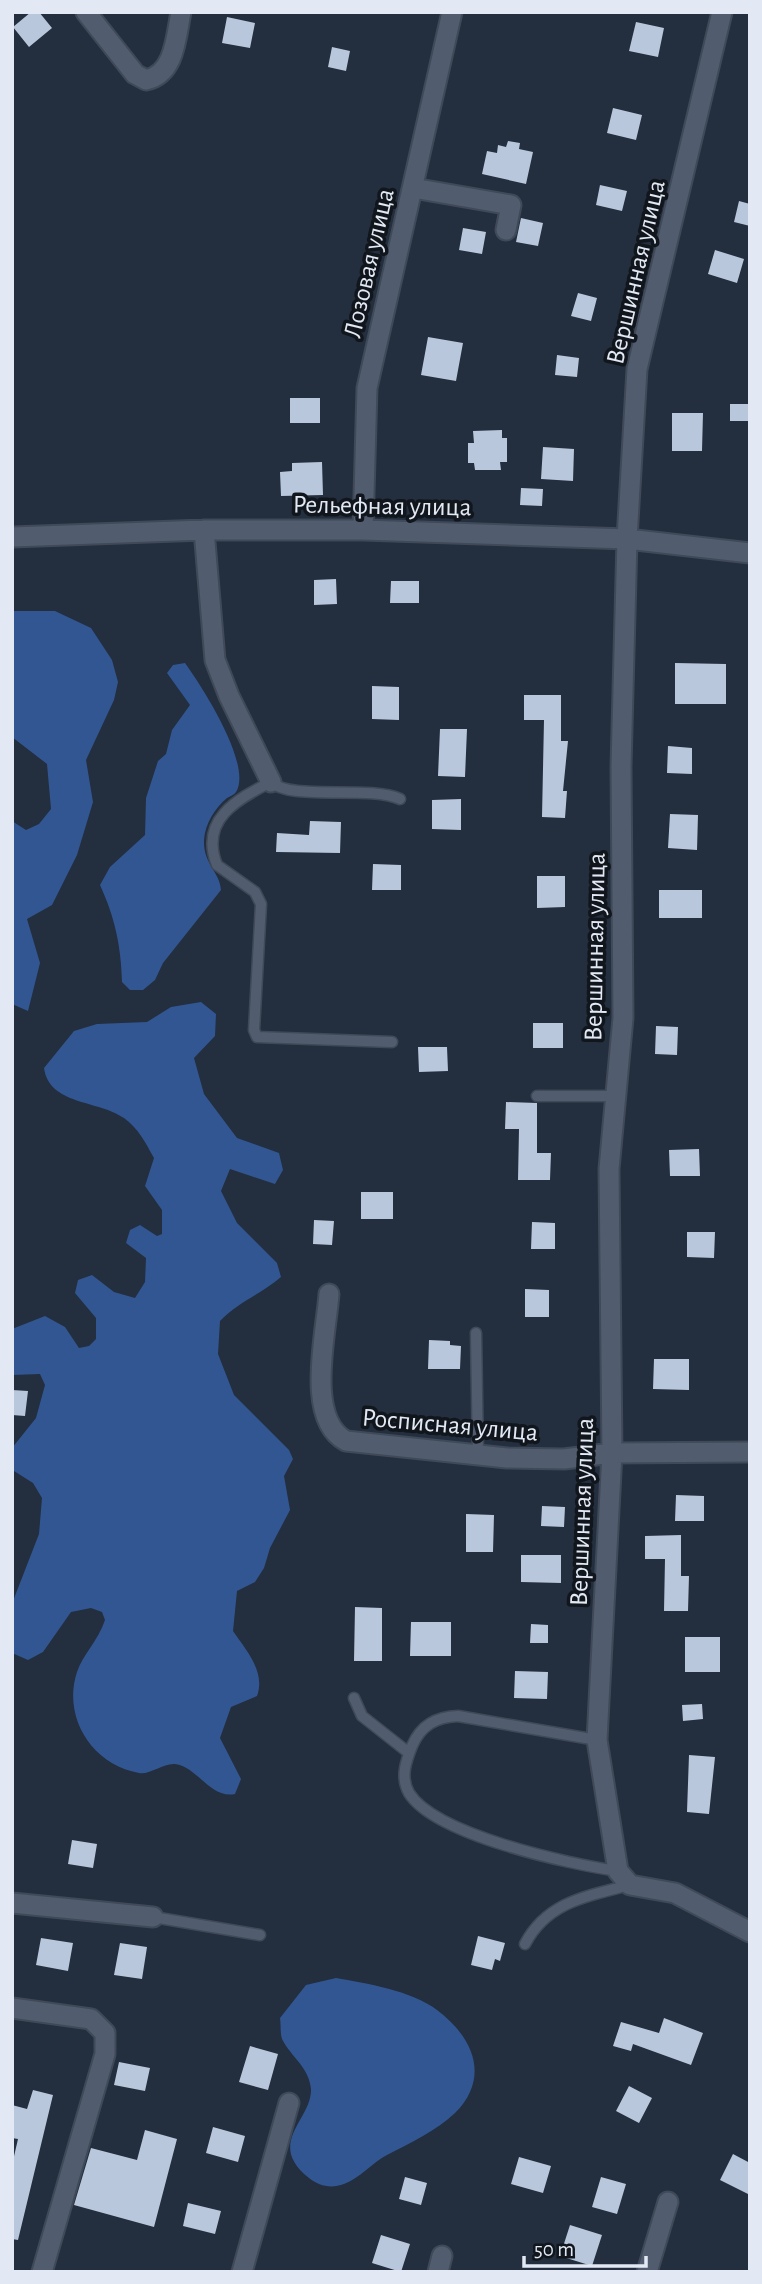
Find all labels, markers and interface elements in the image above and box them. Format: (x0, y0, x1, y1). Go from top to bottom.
street label: Вершинная улица (602, 177, 670, 367)
street label: Лозовая улица (339, 186, 399, 340)
street label: Рельефная улица (292, 491, 472, 521)
street label: Вершинная улица (580, 852, 610, 1041)
street label: Росписная улица (361, 1404, 539, 1446)
street label: Вершинная улица (566, 1417, 598, 1607)
scale bar (524, 2224, 646, 2268)
text: 50 m (534, 2239, 574, 2260)

